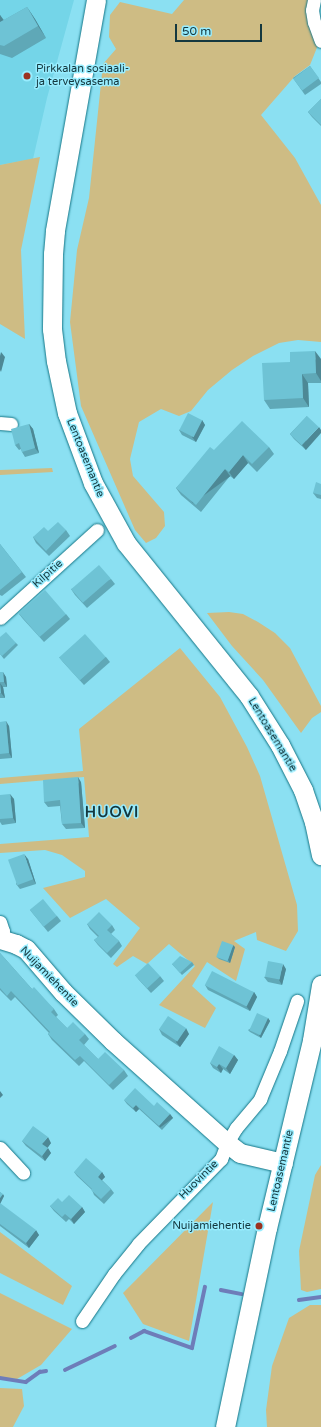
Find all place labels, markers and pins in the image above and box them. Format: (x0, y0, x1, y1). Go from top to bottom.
place label: Pirkkalan sosiaali- ja terveysasema (36, 63, 129, 89)
marker: Pirkkalan sosiaali- ja terveysasema (21, 70, 33, 82)
place label: Nuijamiehentie (172, 1219, 251, 1233)
marker: Nuijamiehentie (254, 1221, 264, 1231)

